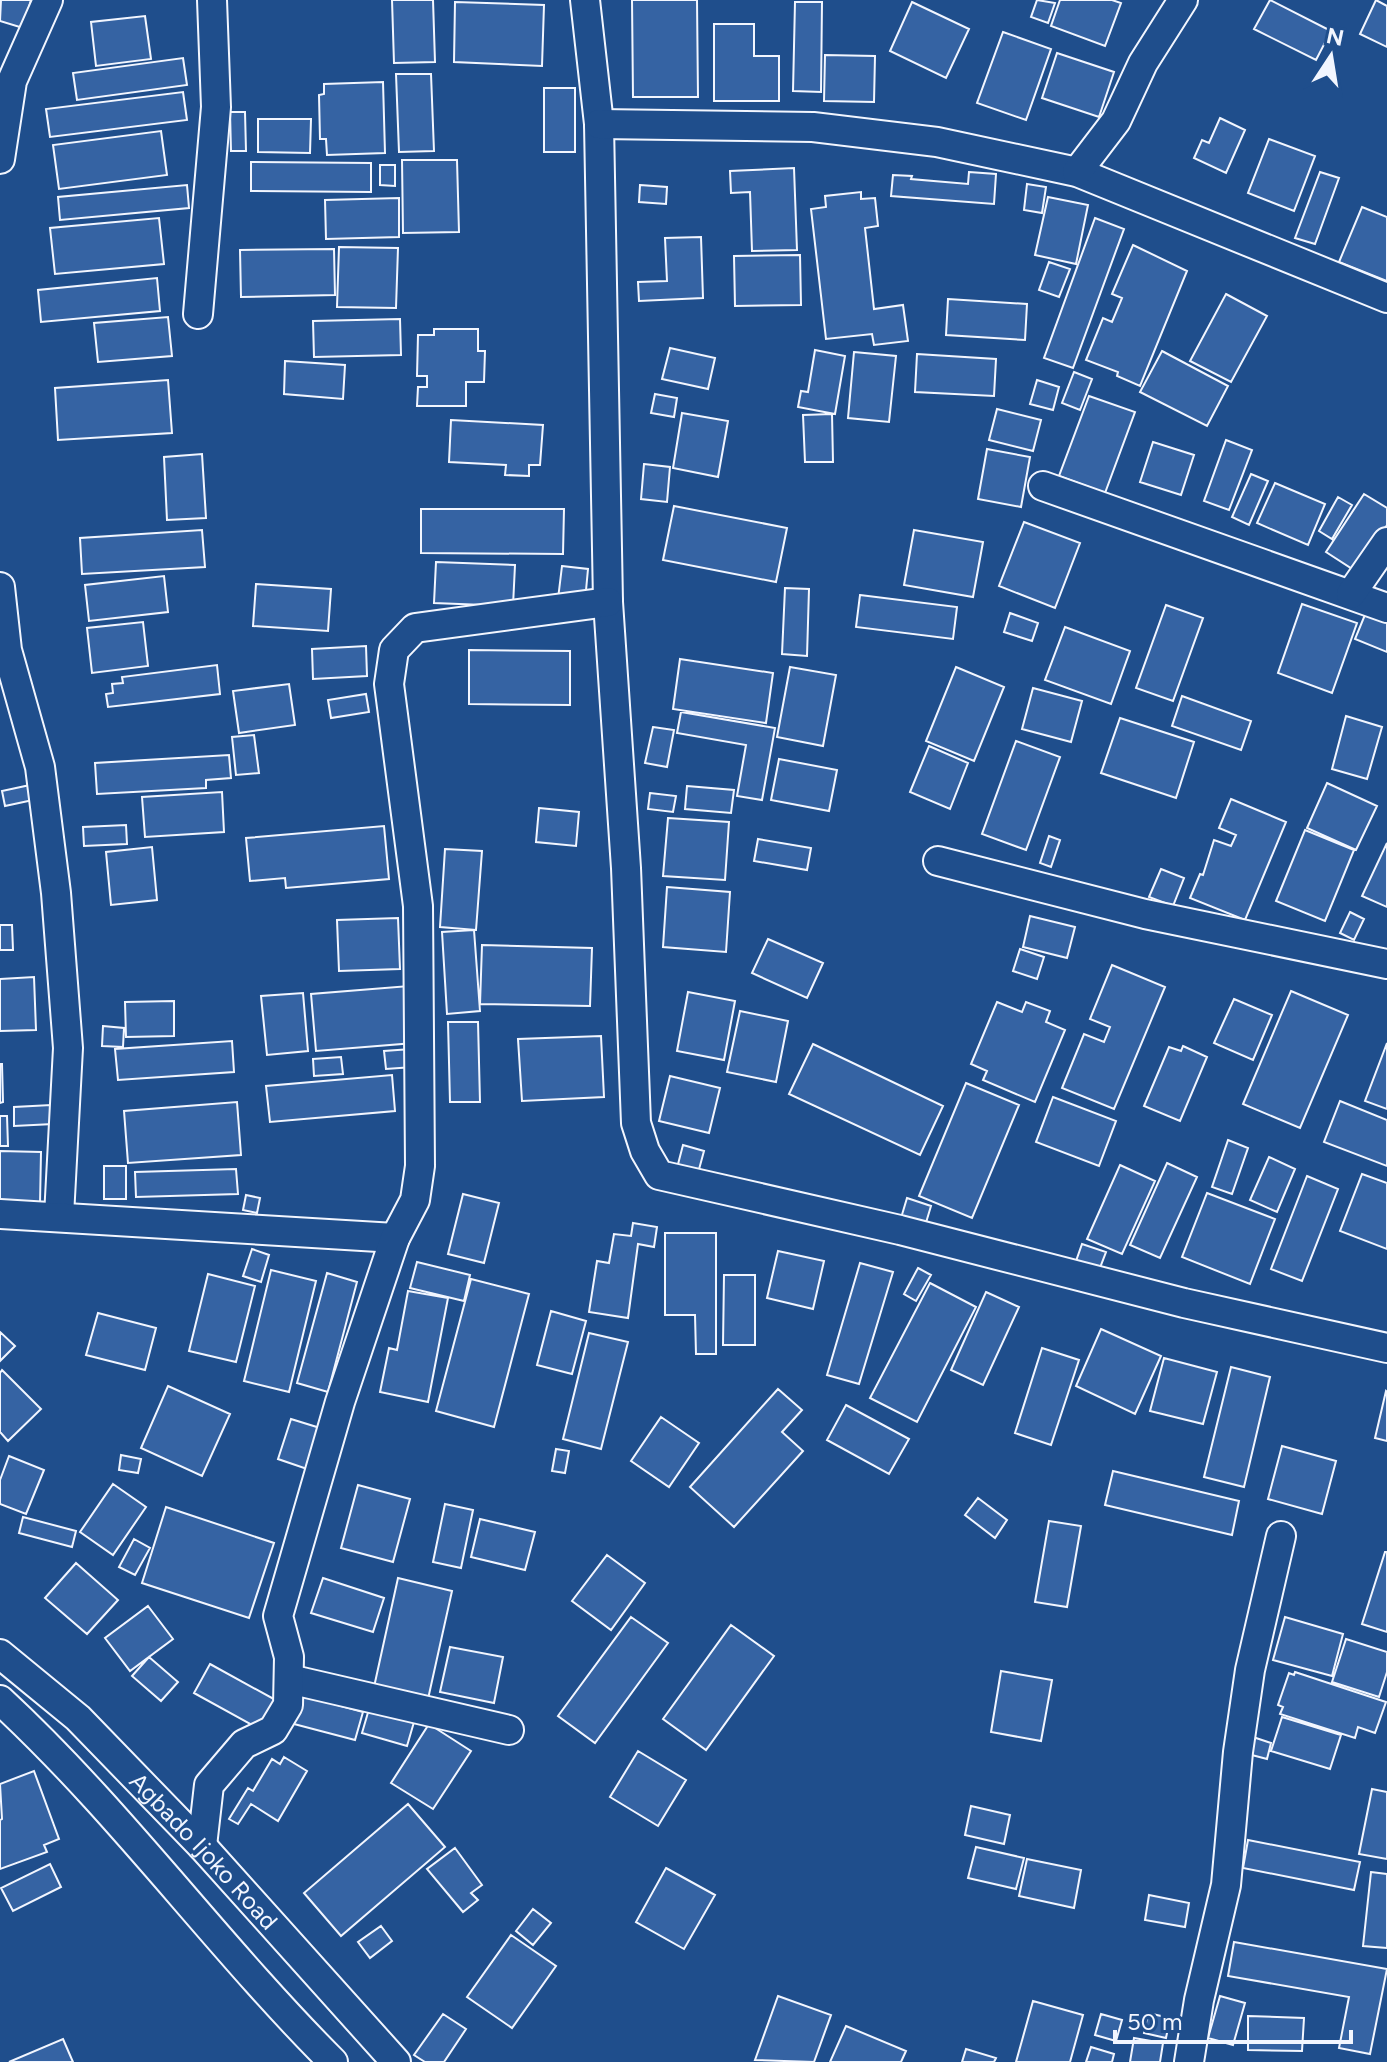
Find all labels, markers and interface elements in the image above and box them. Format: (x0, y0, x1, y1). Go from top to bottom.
north arrow (1291, 16, 1371, 96)
text: N (1324, 22, 1346, 52)
street label: Agbado Ijoko Road (124, 1766, 284, 1935)
scale bar (1115, 1994, 1351, 2044)
text: 50 m (1127, 2007, 1183, 2036)

